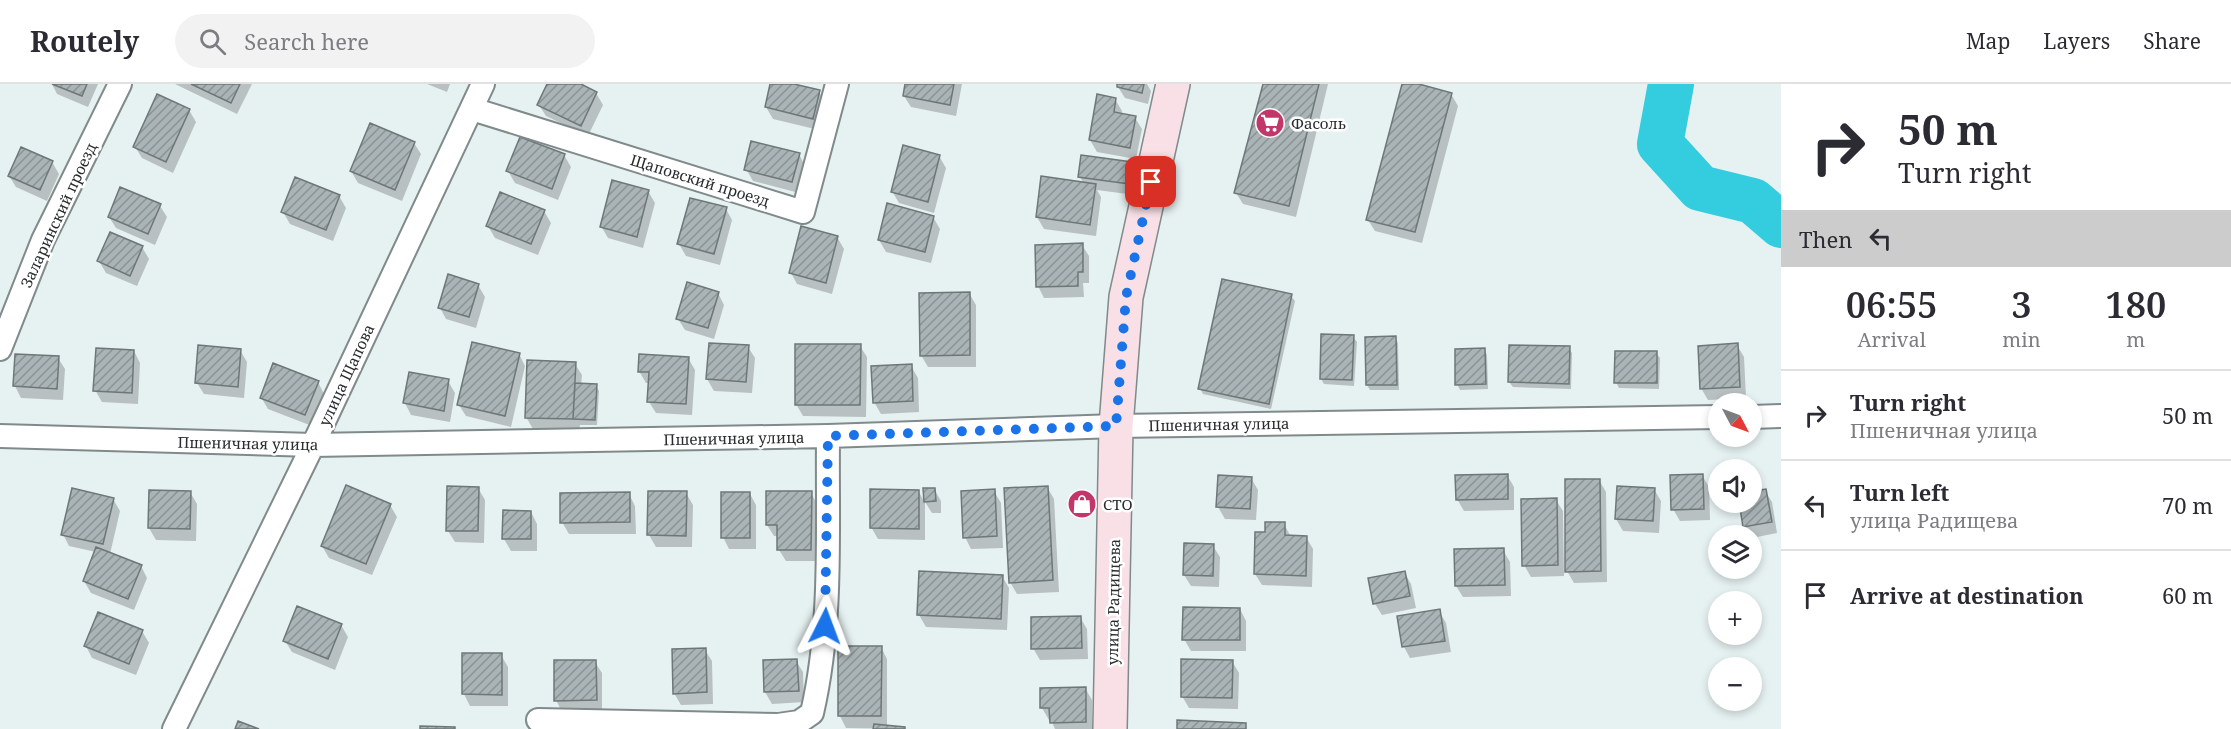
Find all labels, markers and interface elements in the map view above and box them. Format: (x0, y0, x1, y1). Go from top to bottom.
search box (175, 14, 595, 68)
text: Routely (30, 22, 139, 60)
icon: search (196, 25, 229, 58)
text: Search here (244, 26, 369, 56)
text: Map (1966, 27, 2010, 55)
text: Layers (2043, 27, 2110, 55)
text: Share (2143, 27, 2201, 55)
text: 50 m (1898, 100, 1998, 157)
supermarket icon: Фасоль (1254, 107, 1286, 139)
icon: right (1799, 108, 1877, 186)
place label: Фасоль (1291, 113, 1346, 133)
street label: Заларинский проезд (16, 139, 100, 291)
street label: Щаповский проезд (628, 149, 772, 211)
text: Turn right (1898, 154, 2031, 191)
pin (1125, 156, 1176, 207)
icon: arrive (1134, 165, 1167, 198)
icon: left (1864, 222, 1897, 255)
text: Then (1799, 224, 1852, 254)
text: 06:55 (1846, 280, 1938, 329)
text: 3 (2011, 280, 2032, 329)
text: 180 (2105, 280, 2166, 329)
street label: улица Щапова (314, 321, 378, 429)
text: Arrival (1857, 326, 1926, 353)
text: min (2002, 326, 2041, 353)
text: m (2126, 326, 2145, 353)
text: Turn right (1850, 387, 1966, 417)
north arrow (1708, 393, 1762, 447)
map controls (1708, 393, 1762, 711)
icon: right (1799, 399, 1832, 432)
text: 50 m (2162, 400, 2213, 430)
street label: Пшеничная улица (1148, 413, 1290, 435)
text: Пшеничная улица (1850, 417, 2038, 444)
street label: Пшеничная улица (663, 427, 805, 449)
street label: Пшеничная улица (177, 432, 319, 454)
button: sound (1708, 459, 1762, 513)
text: Turn left (1850, 477, 1949, 507)
shop icon: СТО (1066, 488, 1098, 520)
icon: left (1799, 489, 1832, 522)
text: 70 m (2162, 490, 2213, 520)
place label: СТО (1103, 494, 1133, 514)
text: улица Радищева (1850, 507, 2018, 534)
button: layers (1708, 525, 1762, 579)
street label: улица Радищева (1102, 539, 1124, 665)
icon: arrive (1799, 579, 1832, 612)
text: Arrive at destination (1850, 580, 2084, 610)
text: 60 m (2162, 580, 2213, 610)
button: + (1708, 591, 1762, 645)
position arrow (793, 594, 857, 658)
button: − (1708, 657, 1762, 711)

